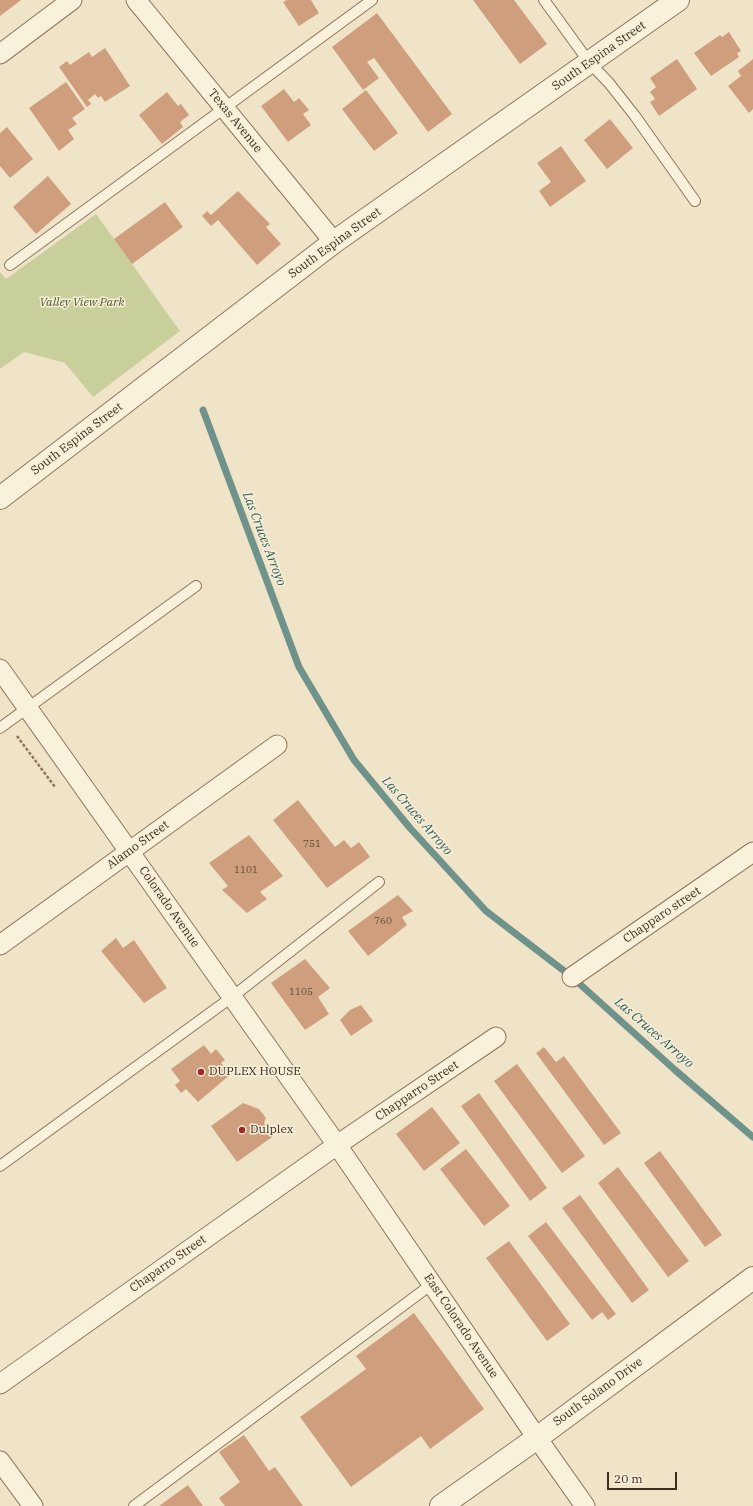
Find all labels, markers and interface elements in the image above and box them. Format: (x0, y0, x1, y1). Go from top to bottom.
street label: South Espina Street (549, 18, 649, 94)
street label: Texas Avenue (205, 86, 265, 156)
street label: South Espina Street (286, 205, 384, 281)
park label: Valley View Park (39, 296, 125, 310)
street label: South Espina Street (28, 400, 126, 478)
water label: Las Cruces Arroyo (239, 490, 289, 588)
water label: Las Cruces Arroyo (379, 773, 455, 859)
street label: Alamo Street (104, 818, 172, 872)
house number: 751 (303, 838, 321, 850)
street label: Colorado Avenue (136, 864, 202, 950)
house number: 1101 (234, 864, 258, 876)
street label: Chapparo street (620, 884, 704, 946)
house number: 760 (374, 915, 392, 927)
house number: 1105 (289, 986, 313, 998)
water label: Las Cruces Arroyo (611, 995, 697, 1071)
street label: Chapparro Street (373, 1058, 461, 1124)
place label: DUPLEX HOUSE (209, 1065, 301, 1079)
marker: DUPLEX HOUSE (196, 1067, 206, 1077)
place label: Dulplex (250, 1123, 293, 1137)
marker: Dulplex (237, 1125, 247, 1135)
street label: Chaparro Street (127, 1232, 209, 1296)
street label: East Colorado Avenue (421, 1271, 501, 1381)
street label: South Solano Drive (550, 1355, 646, 1429)
scale bar (609, 1464, 679, 1490)
text: 20 m (614, 1471, 643, 1486)

